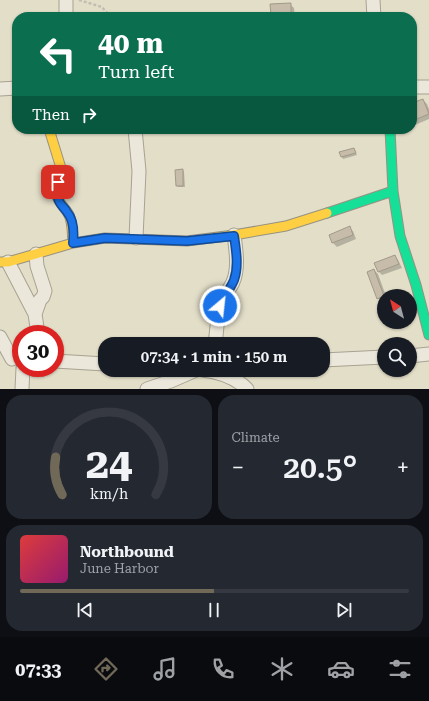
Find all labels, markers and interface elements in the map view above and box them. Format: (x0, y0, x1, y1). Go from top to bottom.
text: 40 m (98, 27, 163, 60)
icon: left (32, 28, 84, 80)
text: Turn left (98, 61, 174, 82)
icon: right (78, 104, 100, 126)
text: Then (32, 106, 70, 124)
pin (41, 165, 75, 199)
icon: arrive (47, 171, 69, 193)
position arrow (199, 285, 241, 327)
north arrow (377, 289, 417, 329)
map controls (377, 289, 417, 377)
speed limit sign: 30 (12, 325, 64, 377)
button: search (377, 337, 417, 377)
text: 07:34 · 1 min · 150 m (141, 348, 287, 366)
text: Climate (232, 430, 280, 445)
text: 24 (85, 439, 132, 488)
text: 20.5° (283, 450, 357, 485)
text: − (232, 455, 244, 480)
text: + (397, 455, 409, 480)
text: km/h (90, 486, 128, 502)
text: Northbound (80, 543, 174, 561)
text: June Harbor (80, 561, 159, 576)
icon: previous (74, 599, 96, 621)
icon: pause (203, 599, 225, 621)
icon: next (333, 599, 355, 621)
icon: directions (92, 655, 120, 683)
icon: music (151, 655, 179, 683)
icon: phone (209, 655, 237, 683)
icon: climate (268, 655, 296, 683)
icon: car (327, 655, 355, 683)
icon: filters (386, 655, 414, 683)
text: 07:33 (15, 659, 61, 680)

